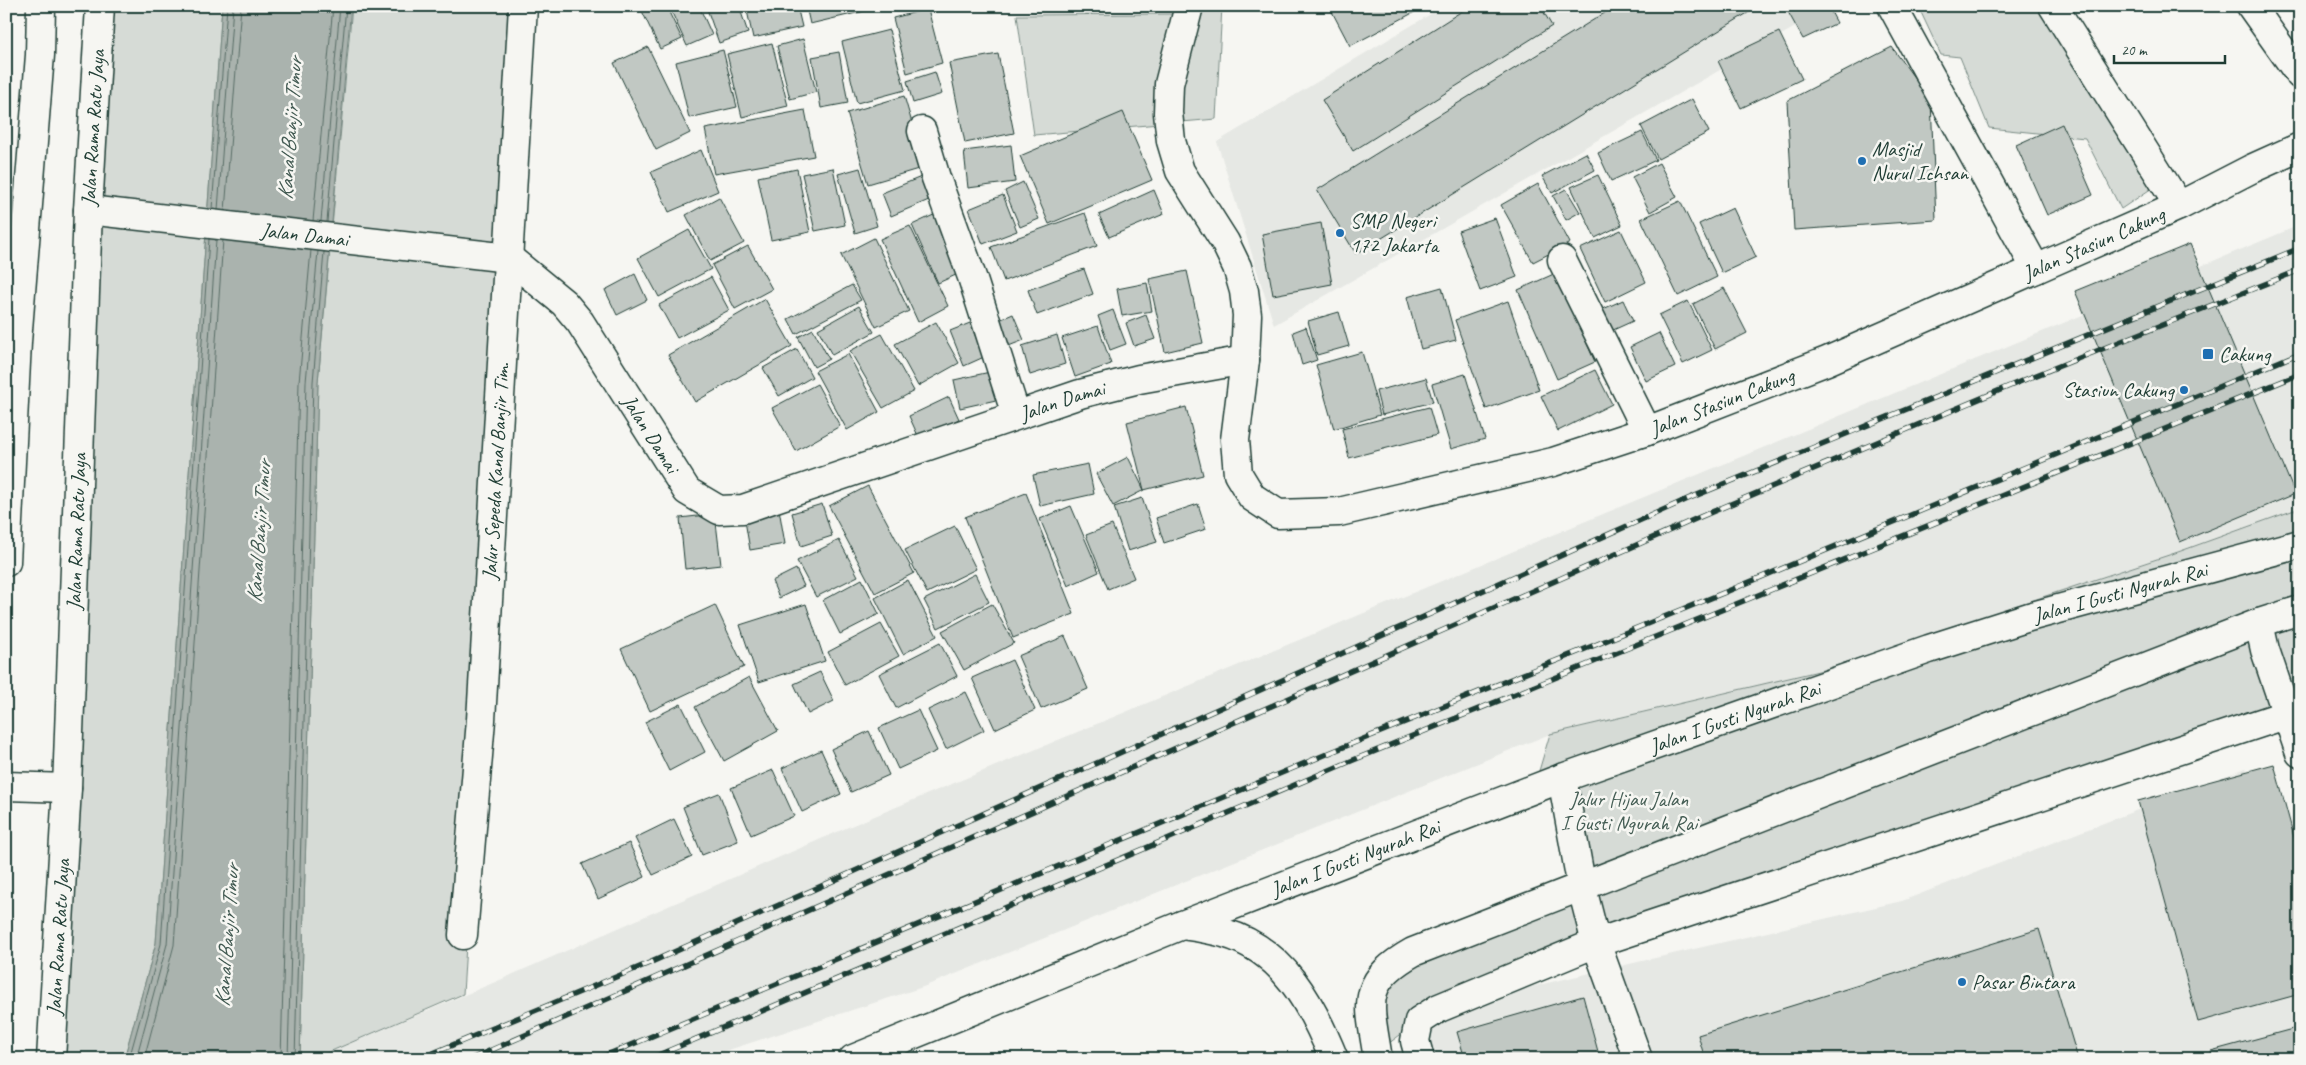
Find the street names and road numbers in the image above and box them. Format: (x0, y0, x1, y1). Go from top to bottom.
street label: Jalan Rama Ratu Jaya (75, 48, 110, 208)
street label: Jalan Stasiun Cakung (2018, 200, 2170, 287)
street label: Jalan Damai (259, 217, 353, 253)
street label: Jalur Sepeda Kanal Banjir Tim. (476, 361, 515, 582)
street label: Jalan Stasiun Cakung (1645, 362, 1799, 442)
street label: Jalan Damai (1015, 375, 1110, 427)
street label: Jalan Damai (616, 389, 687, 480)
street label: Jalan Rama Ratu Jaya (60, 451, 92, 611)
street label: Jalan I Gusti Ngurah Rai (2029, 556, 2213, 629)
street label: Jalan I Gusti Ngurah Rai (1645, 674, 1827, 760)
street label: Jalan I Gusti Ngurah Rai (1266, 812, 1446, 903)
street label: Jalan Rama Ratu Jaya (41, 857, 76, 1017)

